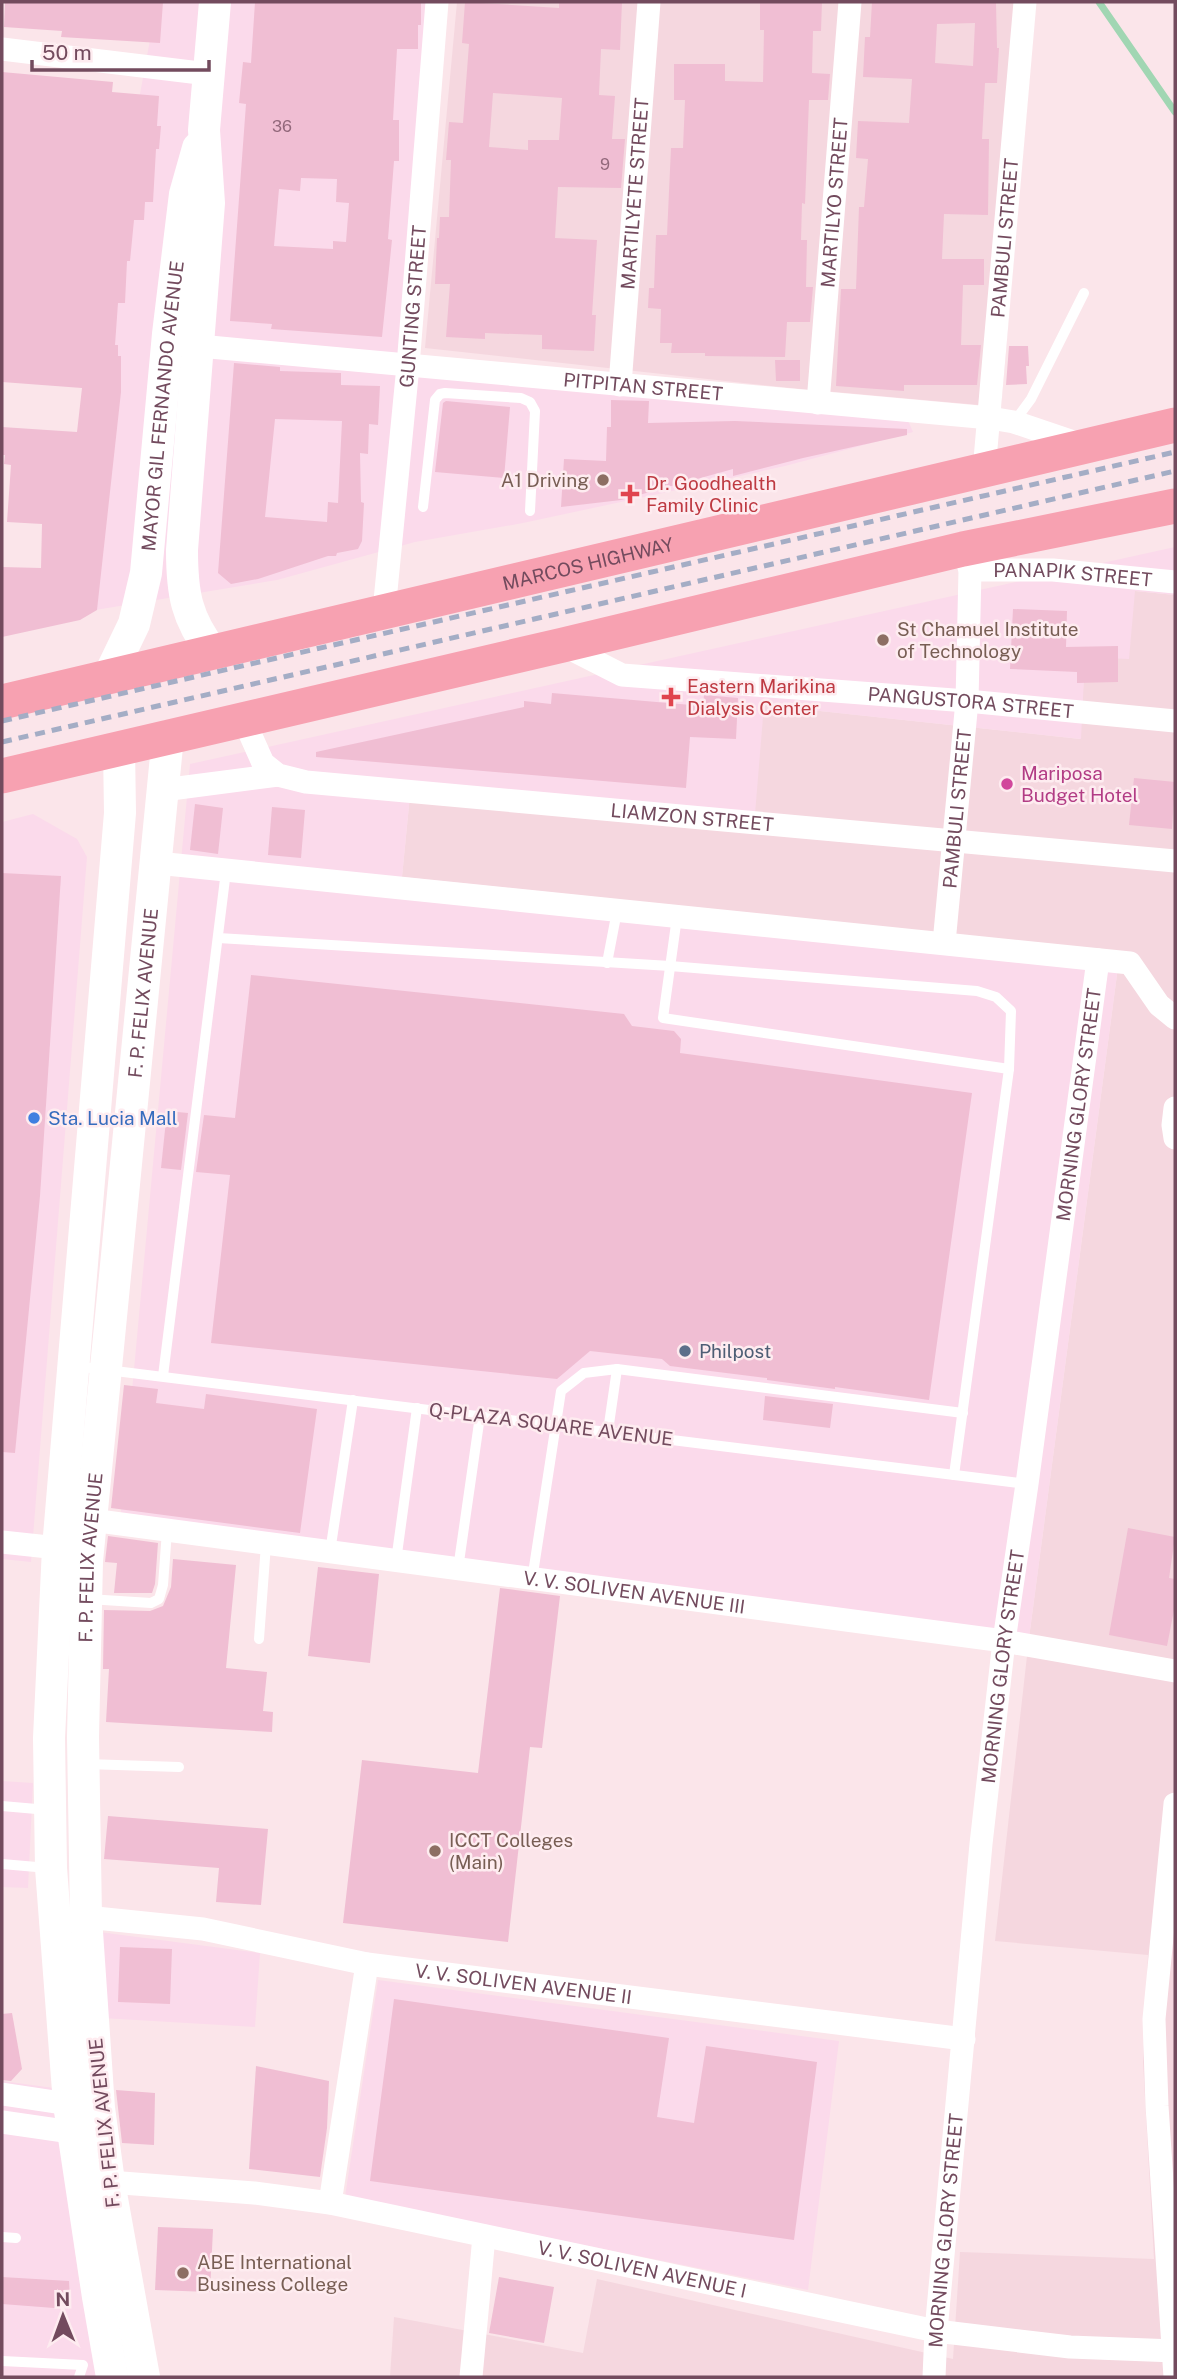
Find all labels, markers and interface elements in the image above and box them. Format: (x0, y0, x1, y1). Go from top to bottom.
scale bar (32, 28, 208, 72)
text: 50 m (42, 40, 92, 65)
street label: MARTILYETE STREET (616, 97, 653, 290)
house number: 36 (272, 117, 292, 136)
street label: MARTILYO STREET (816, 117, 852, 288)
house number: 9 (600, 155, 610, 174)
street label: PAMBULI STREET (986, 157, 1022, 319)
street label: GUNTING STREET (395, 224, 430, 389)
street label: MAYOR GIL FERNANDO AVENUE (137, 259, 188, 552)
street label: PITPITAN STREET (562, 368, 724, 405)
place label: A1 Driving (501, 469, 589, 491)
marker: A1 Driving (595, 472, 611, 488)
place label: Dr. Goodhealth Family Clinic (646, 472, 776, 516)
marker: Dr. Goodhealth Family Clinic (620, 484, 640, 504)
street label: MARCOS HIGHWAY (500, 533, 676, 595)
street label: PANAPIK STREET (993, 559, 1153, 591)
place label: St Chamuel Institute of Technology (897, 618, 1078, 662)
marker: St Chamuel Institute of Technology (875, 632, 891, 648)
place label: Eastern Marikina Dialysis Center (687, 675, 836, 719)
street label: PANGUSTORA STREET (867, 683, 1075, 722)
marker: Eastern Marikina Dialysis Center (661, 687, 681, 707)
street label: PAMBULI STREET (938, 728, 975, 889)
place label: Mariposa Budget Hotel (1021, 762, 1138, 806)
marker: Mariposa Budget Hotel (999, 776, 1015, 792)
street label: LIAMZON STREET (610, 799, 775, 835)
street label: F. P. FELIX AVENUE (123, 907, 162, 1079)
street label: MORNING GLORY STREET (1052, 987, 1105, 1223)
place label: Sta. Lucia Mall (48, 1107, 178, 1129)
marker: Sta. Lucia Mall (26, 1110, 42, 1126)
place label: Philpost (699, 1340, 771, 1362)
marker: Philpost (677, 1343, 693, 1359)
street label: Q-PLAZA SQUARE AVENUE (428, 1398, 674, 1450)
street label: F. P. FELIX AVENUE (74, 1471, 107, 1643)
street label: MORNING GLORY STREET (977, 1548, 1028, 1784)
street label: V. V. SOLIVEN AVENUE III (522, 1566, 747, 1618)
place label: ICCT Colleges (Main) (449, 1829, 573, 1873)
marker: ICCT Colleges (Main) (427, 1843, 443, 1859)
street label: V. V. SOLIVEN AVENUE II (414, 1959, 633, 2008)
street label: F. P. FELIX AVENUE (84, 2037, 124, 2209)
street label: MORNING GLORY STREET (924, 2112, 967, 2348)
street label: V. V. SOLIVEN AVENUE I (536, 2236, 748, 2302)
place label: ABE International Business College (197, 2251, 352, 2295)
marker: ABE International Business College (175, 2265, 191, 2281)
north arrow (28, 2281, 98, 2351)
text: N (55, 2288, 70, 2310)

